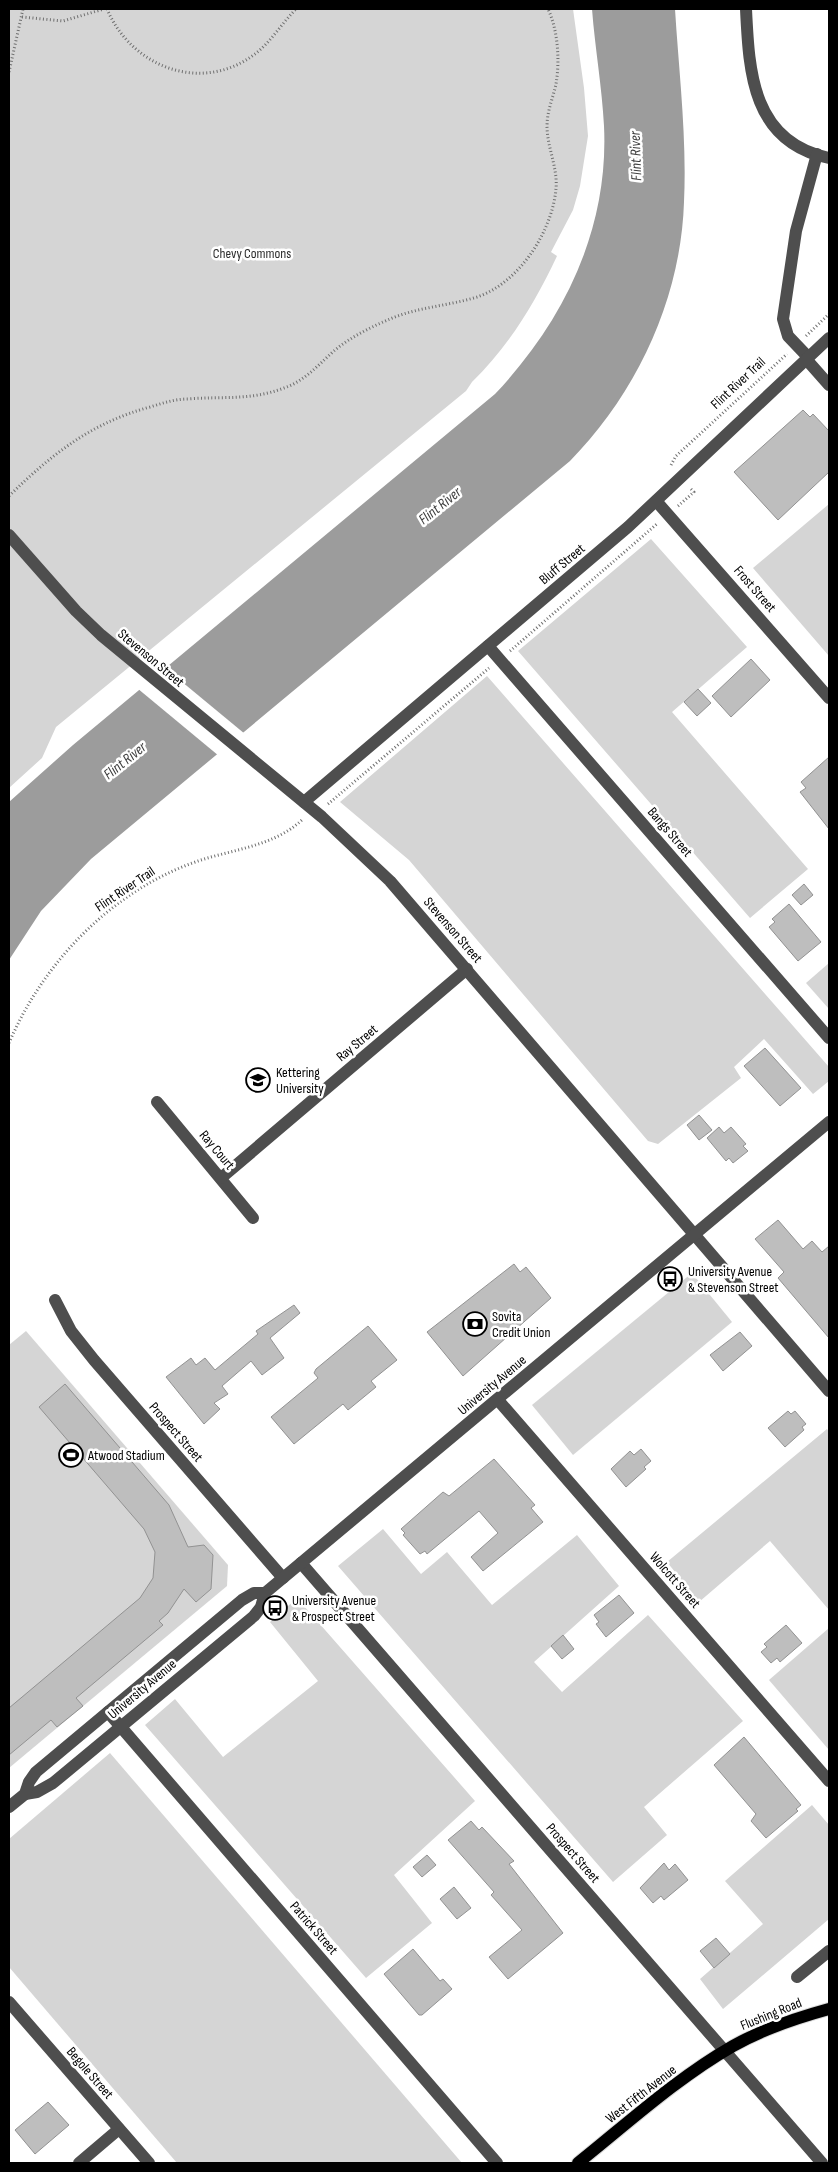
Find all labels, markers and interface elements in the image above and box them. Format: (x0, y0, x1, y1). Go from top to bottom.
water label: Flint River (626, 130, 646, 181)
park label: Chevy Commons (213, 245, 291, 262)
street label: Flint River Trail (707, 353, 769, 413)
water label: Flint River (415, 483, 466, 529)
street label: Bluff Street (536, 540, 588, 588)
street label: Frost Street (730, 562, 780, 616)
street label: Stevenson Street (114, 625, 188, 691)
water label: Flint River (100, 738, 151, 784)
street label: Bangs Street (644, 804, 696, 860)
street label: Flint River Trail (92, 863, 158, 915)
street label: Stevenson Street (420, 894, 486, 966)
street label: Ray Street (333, 1021, 381, 1065)
place label: Kettering University (276, 1064, 324, 1097)
school or university icon: Kettering University (245, 1067, 271, 1093)
street label: Ray Court (196, 1127, 238, 1173)
place label: University Avenue & Stevenson Street (688, 1263, 779, 1296)
bus stop icon: University Avenue & Stevenson Street (657, 1266, 683, 1292)
place label: Sovita Credit Union (492, 1308, 550, 1341)
bank icon: Sovita Credit Union (462, 1311, 488, 1337)
street label: University Avenue (454, 1351, 530, 1419)
street label: Prospect Street (145, 1399, 207, 1465)
sports icon: Atwood Stadium (58, 1442, 84, 1468)
place label: Atwood Stadium (87, 1447, 165, 1464)
street label: Wolcott Street (646, 1548, 704, 1612)
place label: University Avenue & Prospect Street (292, 1592, 376, 1625)
bus stop icon: University Avenue & Prospect Street (262, 1595, 288, 1621)
street label: University Avenue (104, 1655, 180, 1723)
street label: Prospect Street (542, 1820, 604, 1886)
street label: Patrick Street (286, 1898, 342, 1958)
street label: Flushing Road (738, 1994, 804, 2034)
street label: Begole Street (63, 2044, 117, 2102)
street label: West Fifth Avenue (602, 2061, 680, 2127)

